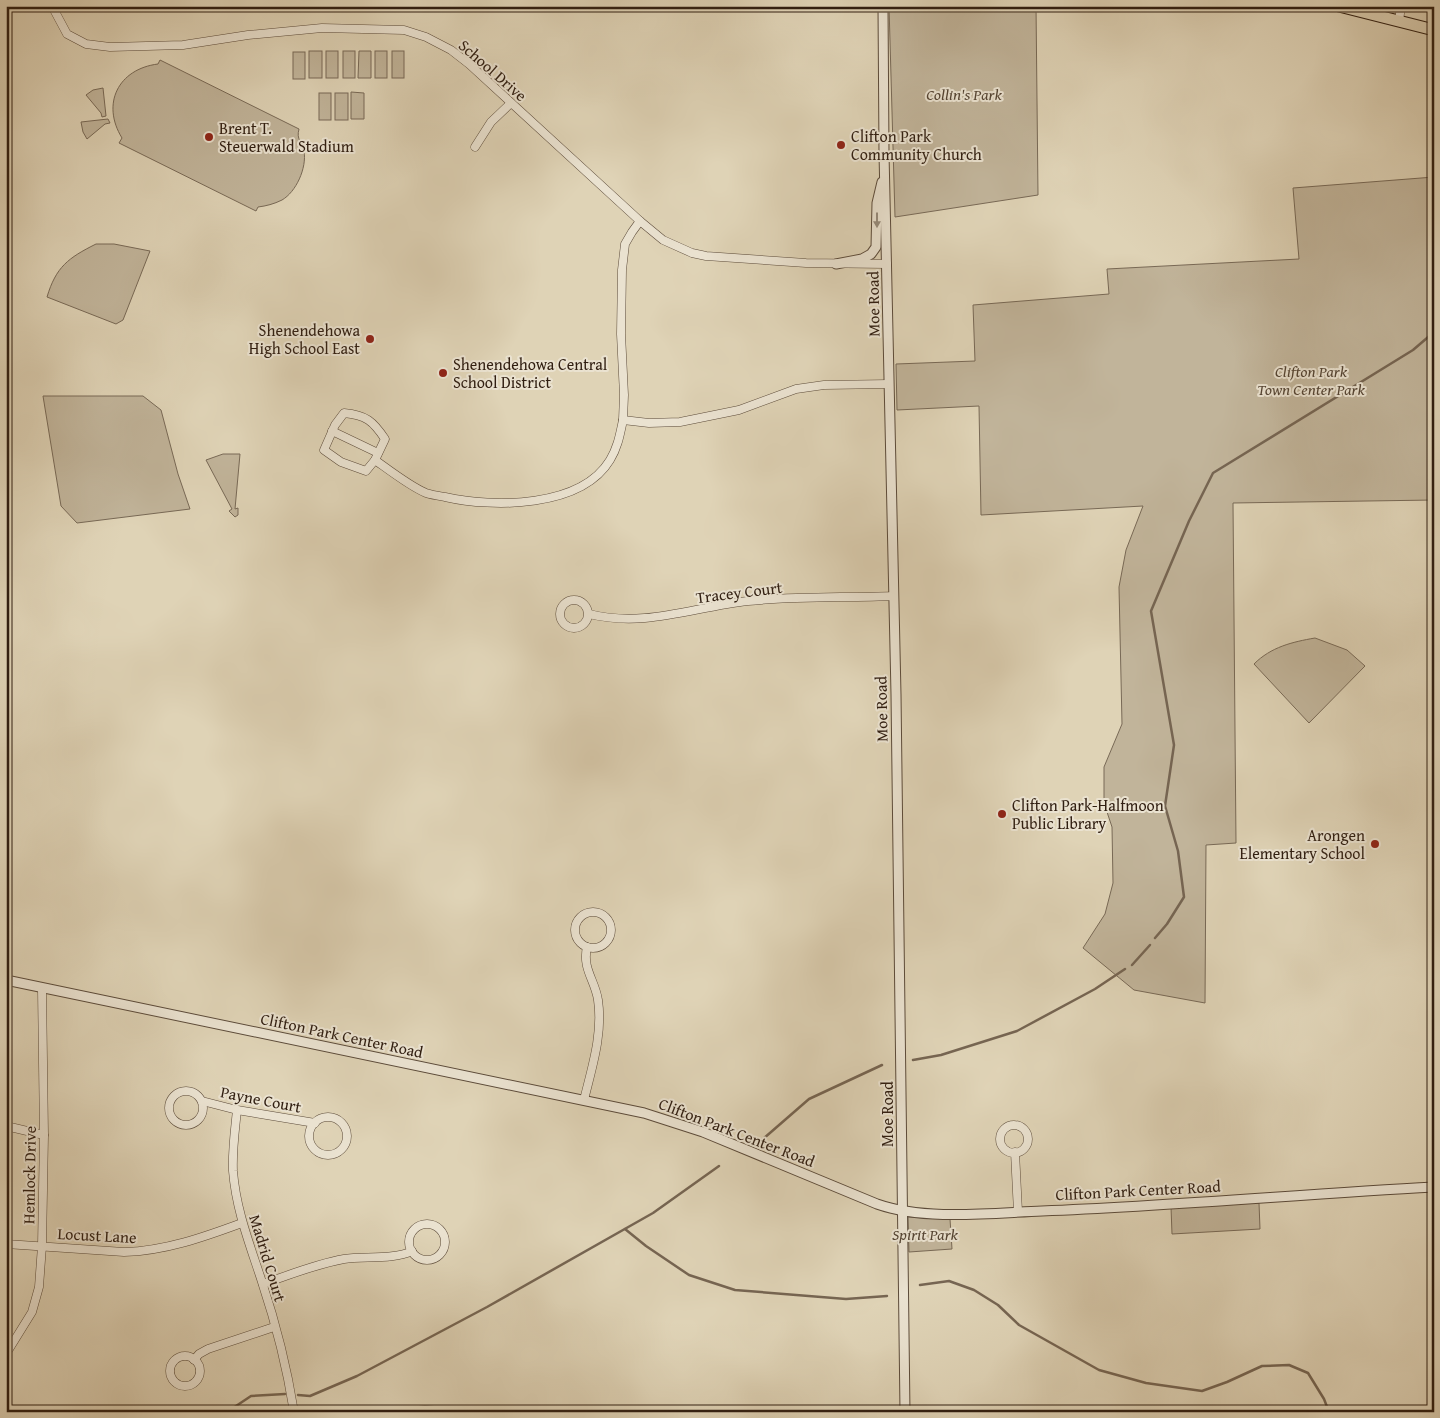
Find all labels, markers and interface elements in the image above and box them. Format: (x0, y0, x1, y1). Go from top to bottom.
street label: School Drive (453, 33, 533, 107)
park label: Collin's Park (926, 82, 1002, 106)
place label: Brent T. Steuerwald Stadium (219, 116, 354, 158)
place label: Clifton Park Community Church (851, 124, 982, 166)
marker: Brent T. Steuerwald Stadium (203, 131, 215, 143)
marker: Clifton Park Community Church (835, 139, 847, 151)
one-way arrow (873, 212, 881, 228)
street label: Moe Road (860, 270, 886, 337)
place label: Shenendehowa High School East (249, 318, 360, 360)
marker: Shenendehowa High School East (364, 333, 376, 345)
place label: Shenendehowa Central School District (453, 352, 608, 394)
park label: Clifton Park Town Center Park (1257, 359, 1366, 401)
marker: Shenendehowa Central School District (437, 367, 449, 379)
street label: Tracey Court (694, 575, 784, 609)
street label: Moe Road (868, 675, 894, 742)
place label: Clifton Park-Halfmoon Public Library (1012, 793, 1164, 835)
marker: Clifton Park-Halfmoon Public Library (996, 808, 1008, 820)
place label: Arongen Elementary School (1240, 823, 1366, 865)
marker: Arongen Elementary School (1369, 838, 1381, 850)
street label: Clifton Park Center Road (259, 1006, 426, 1064)
street label: Payne Court (219, 1079, 304, 1119)
street label: Moe Road (875, 1081, 899, 1147)
street label: Clifton Park Center Road (655, 1091, 819, 1173)
street label: Hemlock Drive (16, 1126, 42, 1224)
street label: Clifton Park Center Road (1055, 1174, 1222, 1206)
street label: Madrid Court (243, 1211, 293, 1305)
street label: Locust Lane (57, 1221, 137, 1249)
park label: Spirit Park (892, 1222, 959, 1246)

